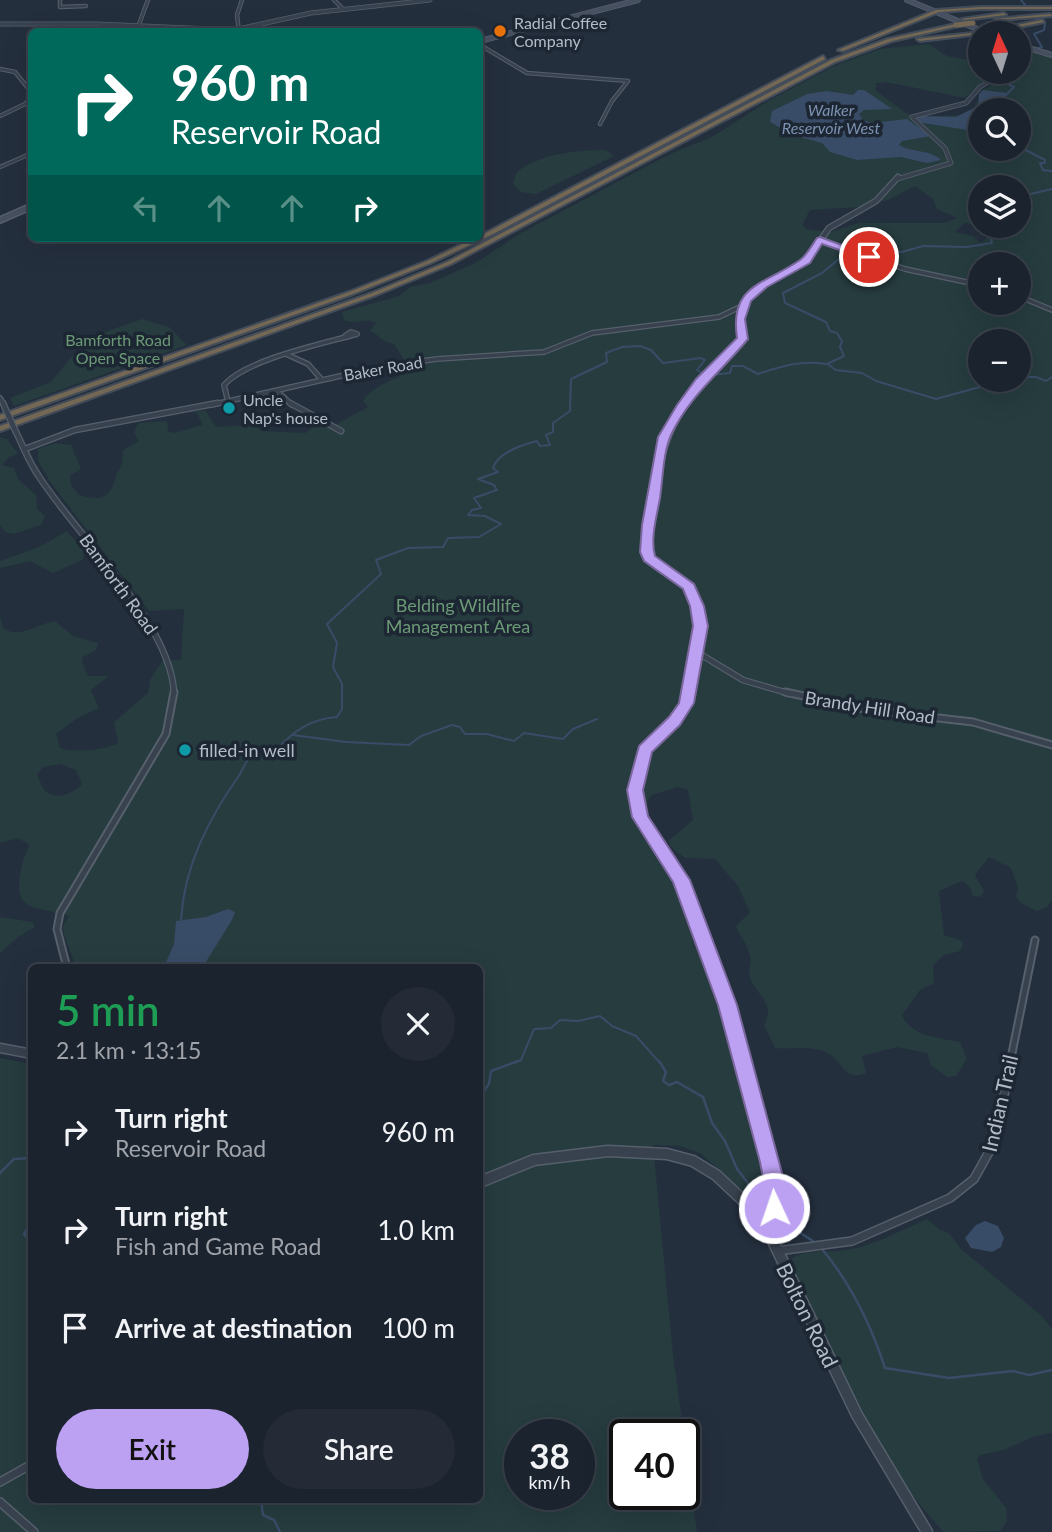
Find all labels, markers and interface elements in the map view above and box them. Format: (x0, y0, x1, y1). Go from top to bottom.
place label: Radial Coffee Company (514, 13, 607, 50)
north arrow (968, 21, 1031, 84)
map controls (968, 21, 1031, 392)
marker: Radial Coffee Company (492, 23, 508, 39)
text: 960 m (171, 53, 309, 111)
icon: right (56, 56, 147, 147)
button: search (968, 98, 1031, 161)
water label: Walker Reservoir West (782, 100, 881, 137)
text: Reservoir Road (171, 112, 381, 151)
button: layers (968, 175, 1031, 238)
icon: left (127, 189, 165, 227)
icon: ahead (200, 189, 238, 227)
icon: ahead (273, 189, 311, 227)
icon: right (346, 189, 384, 227)
pin (839, 227, 899, 287)
icon: arrive (850, 238, 888, 276)
button: + (968, 252, 1031, 315)
button: − (968, 329, 1031, 392)
park label: Bamforth Road Open Space (65, 330, 171, 367)
street label: Baker Road (342, 352, 424, 384)
place label: Uncle Nap's house (243, 390, 328, 427)
marker: Uncle Nap's house (221, 400, 237, 416)
street label: Bamforth Road (75, 529, 163, 639)
park label: Belding Wildlife Management Area (386, 594, 530, 637)
street label: Brandy Hill Road (803, 686, 937, 728)
place label: filled-in well (199, 739, 295, 761)
marker: filled-in well (177, 742, 193, 758)
text: 5 min (56, 985, 160, 1035)
button: close (381, 987, 455, 1061)
text: 2.1 km · 13:15 (56, 1036, 201, 1064)
street label: Indian Trail (976, 1052, 1022, 1154)
text: Turn right (115, 1102, 228, 1134)
icon: right (56, 1113, 94, 1151)
text: 960 m (382, 1116, 455, 1148)
text: Reservoir Road (115, 1134, 266, 1162)
position arrow (737, 1171, 811, 1245)
text: Turn right (115, 1200, 228, 1232)
icon: right (56, 1211, 94, 1249)
text: 1.0 km (377, 1214, 455, 1246)
text: Fish and Game Road (115, 1232, 321, 1260)
street label: Bolton Road (772, 1259, 844, 1371)
icon: arrive (56, 1309, 94, 1347)
text: Arrive at destination (115, 1312, 352, 1344)
text: 100 m (382, 1312, 455, 1344)
button: Exit (56, 1409, 249, 1489)
button: Share (263, 1409, 455, 1489)
speed limit sign: 40 (609, 1419, 700, 1510)
text: 38 (529, 1434, 570, 1476)
text: km/h (528, 1471, 571, 1493)

